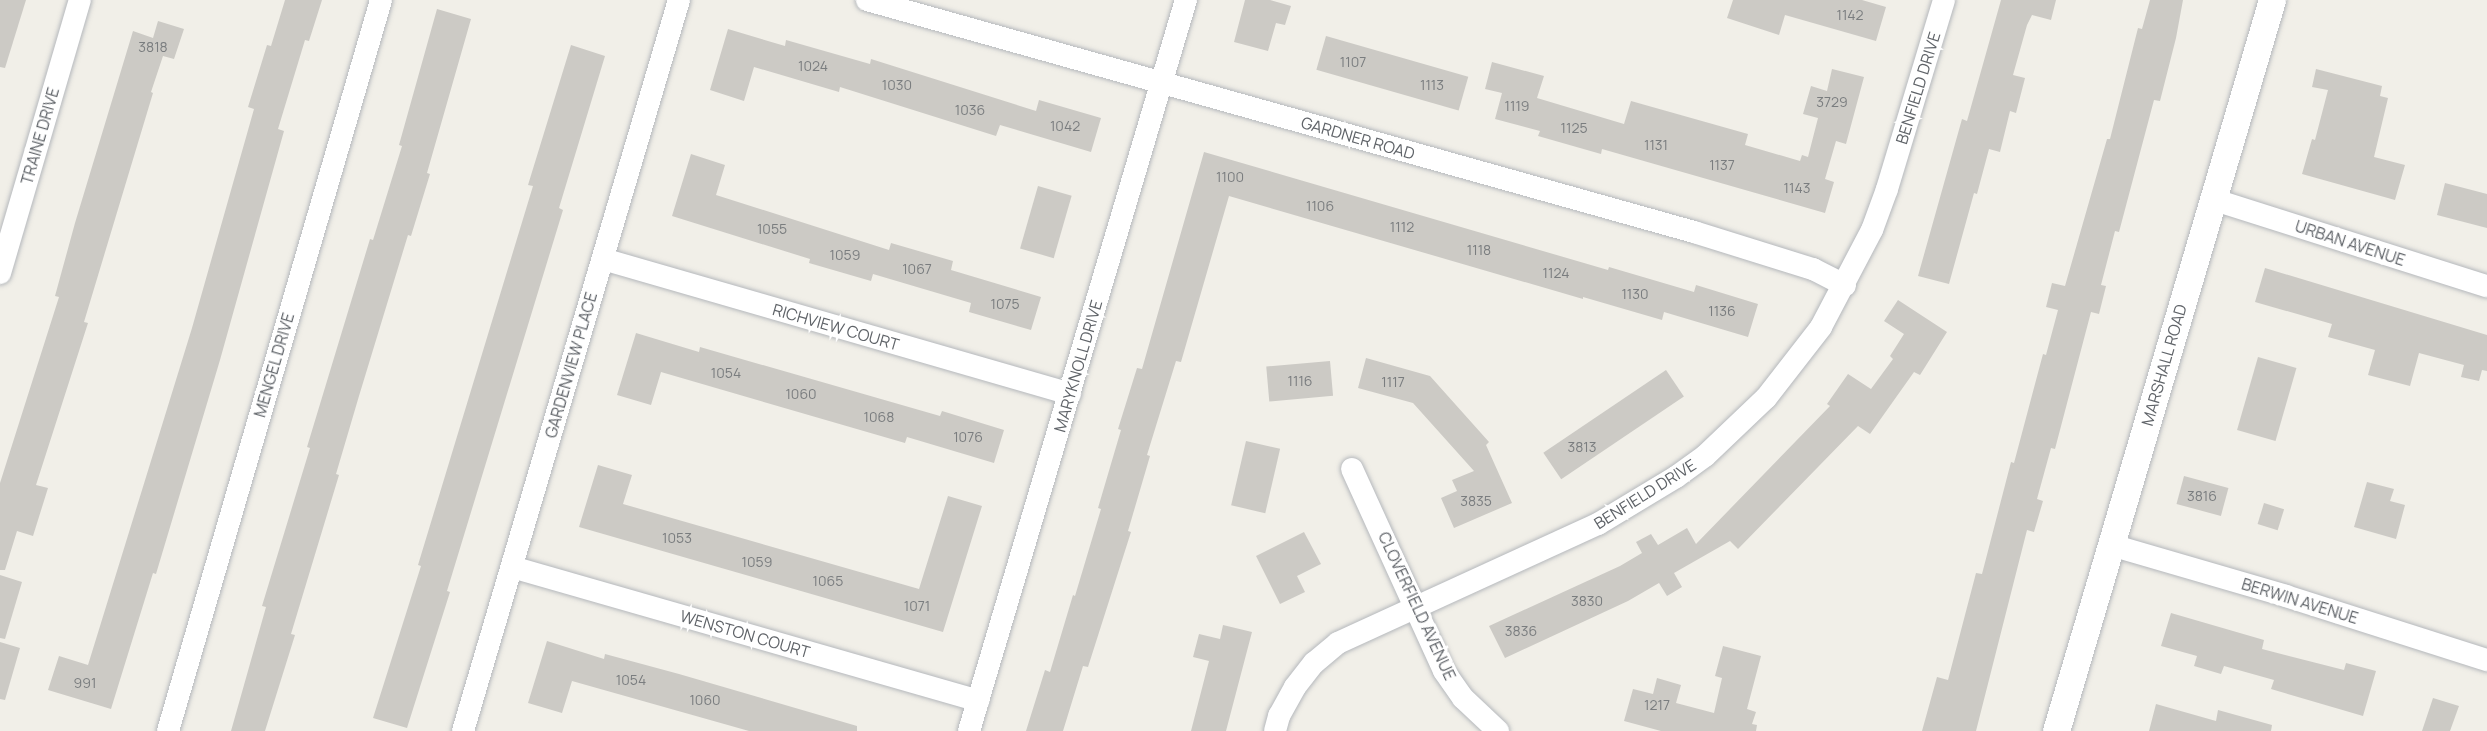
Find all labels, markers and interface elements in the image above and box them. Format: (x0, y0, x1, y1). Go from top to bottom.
house number: 1142 (1836, 7, 1864, 23)
street label: BENFIELD DRIVE (1892, 30, 1944, 146)
house number: 3818 (138, 39, 168, 55)
house number: 1107 (1340, 54, 1366, 70)
house number: 1024 (798, 58, 828, 74)
house number: 1030 (882, 77, 912, 93)
house number: 1113 (1420, 77, 1444, 93)
street label: TRAINE DRIVE (17, 85, 63, 187)
house number: 3729 (1816, 94, 1848, 110)
house number: 1119 (1504, 98, 1530, 114)
house number: 1036 (955, 102, 985, 118)
street label: GARDNER ROAD (1299, 113, 1417, 163)
house number: 1042 (1050, 118, 1080, 134)
house number: 1125 (1561, 120, 1587, 136)
house number: 1131 (1644, 137, 1668, 153)
house number: 1137 (1709, 157, 1735, 173)
house number: 1100 (1216, 169, 1244, 185)
house number: 1143 (1784, 180, 1810, 196)
house number: 1106 (1306, 198, 1334, 214)
street label: URBAN AVENUE (2293, 216, 2407, 270)
house number: 1112 (1390, 219, 1414, 235)
house number: 1055 (757, 221, 787, 237)
house number: 1118 (1467, 242, 1491, 258)
house number: 1059 (830, 247, 860, 263)
house number: 1067 (902, 261, 932, 277)
house number: 1124 (1543, 265, 1569, 281)
house number: 1130 (1621, 286, 1649, 302)
street label: GARDENVIEW PLACE (541, 290, 601, 440)
house number: 1075 (990, 296, 1020, 312)
street label: MARYKNOLL DRIVE (1050, 297, 1106, 435)
street label: RICHVIEW COURT (770, 300, 902, 354)
street label: MARSHALL ROAD (2137, 302, 2191, 428)
house number: 1136 (1708, 303, 1736, 319)
street label: MENGEL DRIVE (250, 310, 298, 420)
house number: 1054 (711, 365, 741, 381)
house number: 1116 (1287, 373, 1313, 389)
house number: 1117 (1381, 374, 1405, 390)
house number: 1060 (785, 386, 817, 402)
house number: 1068 (864, 409, 894, 425)
house number: 1076 (953, 429, 983, 445)
house number: 3813 (1567, 439, 1597, 455)
street label: BENFIELD DRIVE (1591, 455, 1699, 533)
house number: 3816 (2187, 488, 2217, 504)
house number: 3835 (1460, 493, 1492, 509)
street label: CLOVERFIELD AVENUE (1374, 529, 1460, 683)
house number: 1053 (662, 530, 692, 546)
house number: 1059 (742, 554, 772, 570)
house number: 1065 (813, 573, 843, 589)
street label: BERWIN AVENUE (2239, 574, 2361, 628)
house number: 3830 (1571, 593, 1603, 609)
house number: 1071 (904, 598, 930, 614)
street label: WENSTON COURT (678, 606, 812, 662)
house number: 3836 (1505, 623, 1537, 639)
house number: 1054 (616, 672, 646, 688)
house number: 991 (74, 675, 96, 691)
house number: 1060 (689, 692, 721, 708)
house number: 1217 (1644, 697, 1670, 713)

